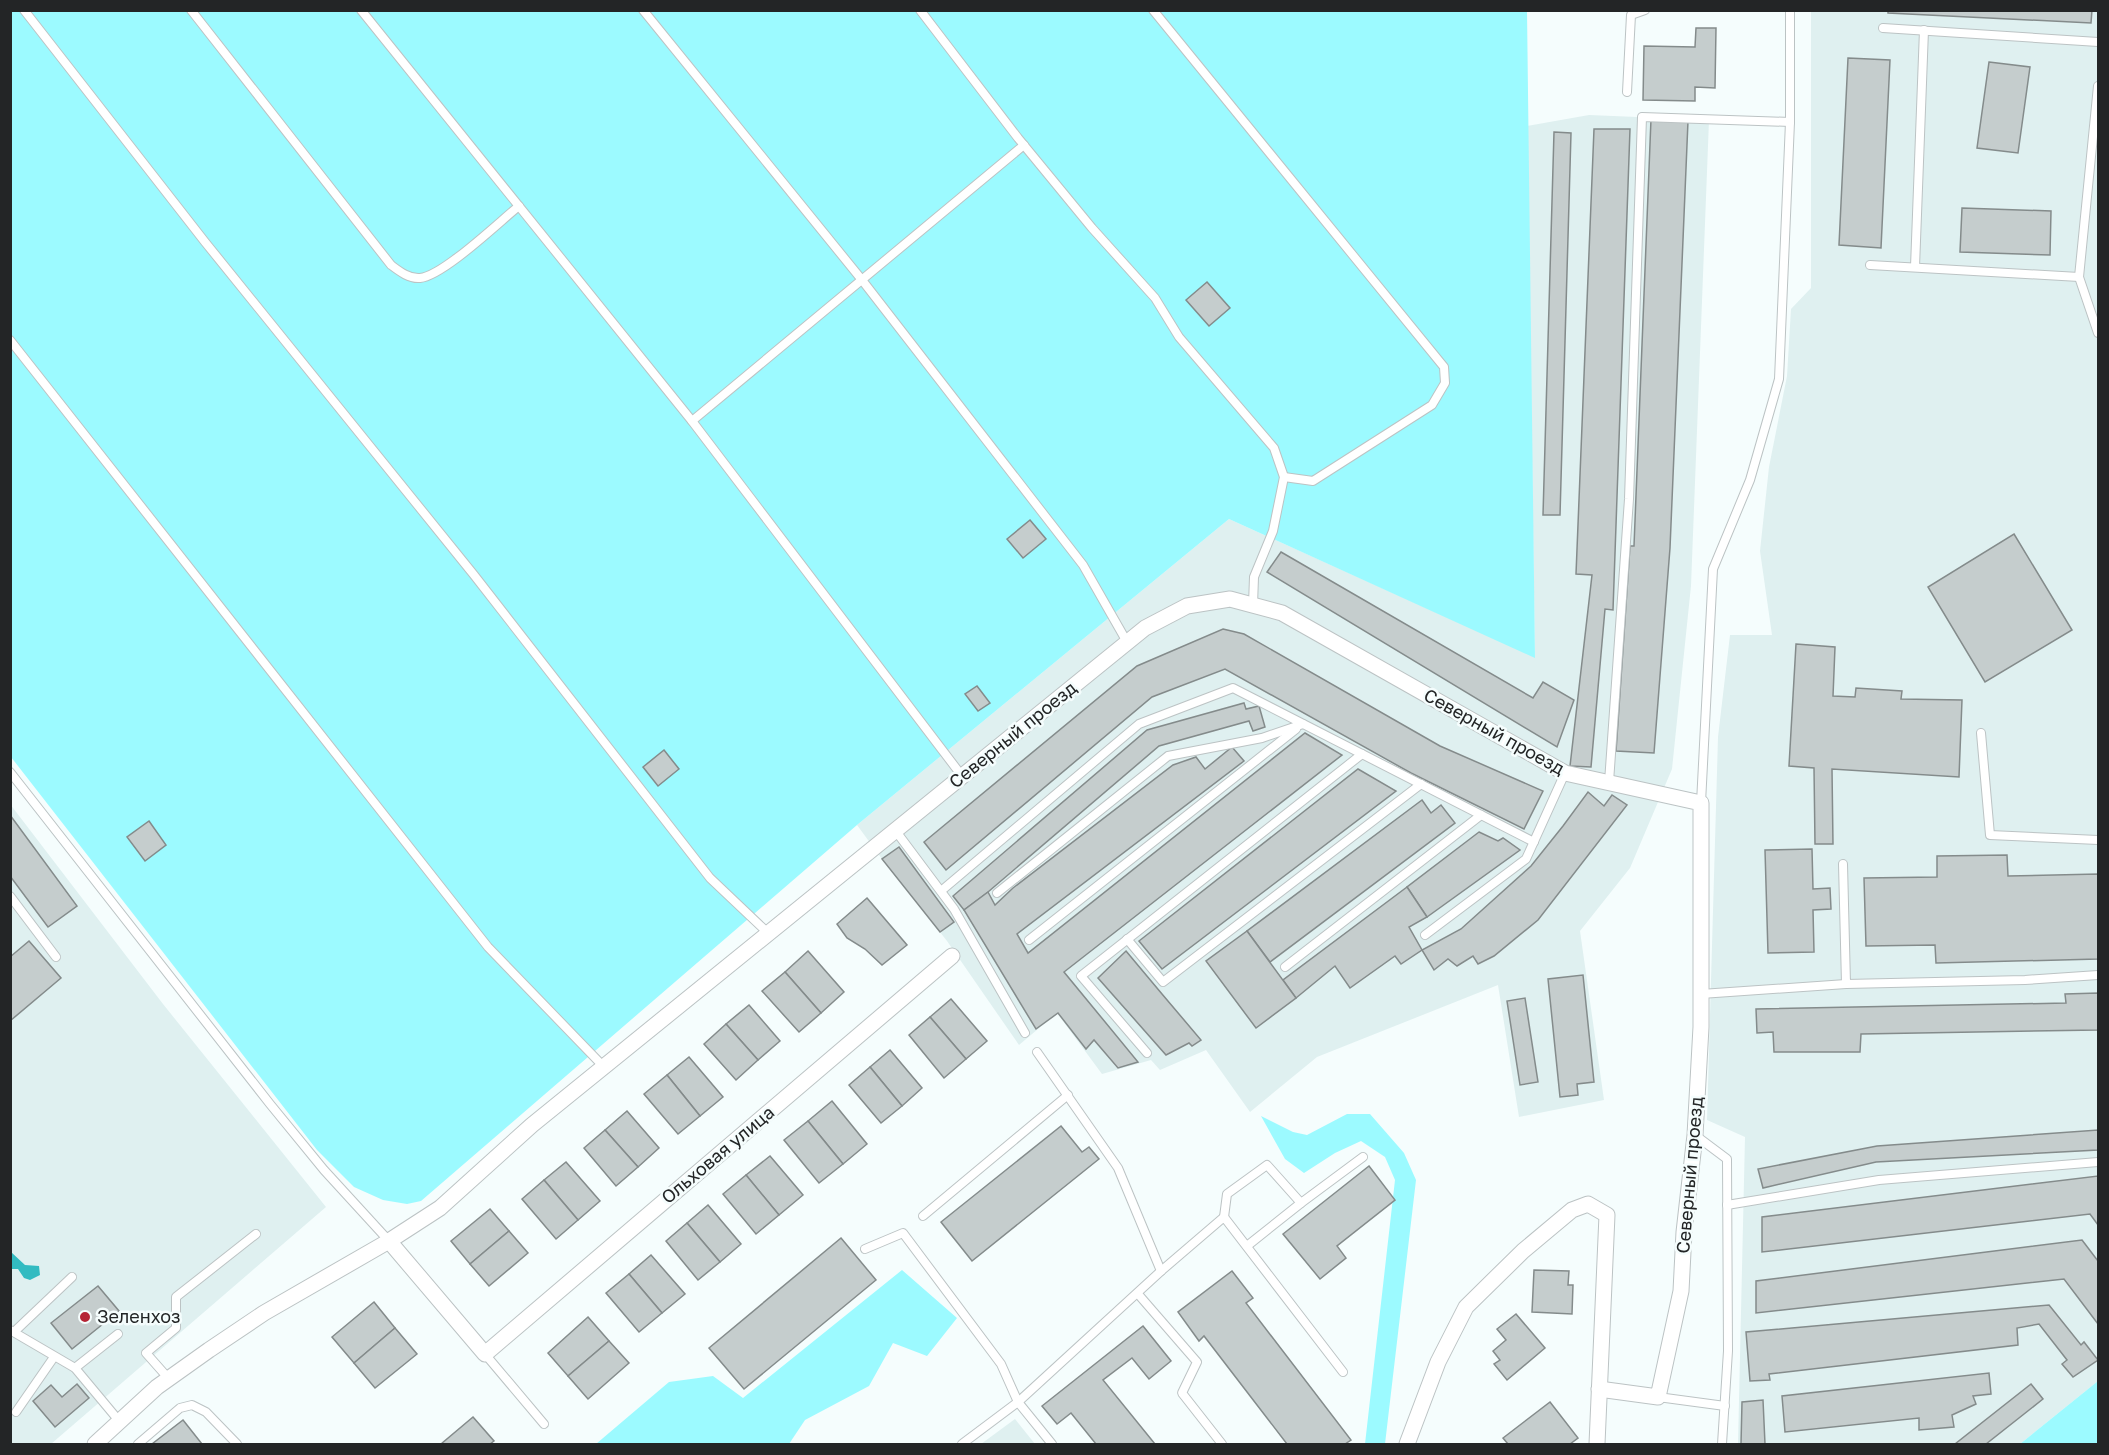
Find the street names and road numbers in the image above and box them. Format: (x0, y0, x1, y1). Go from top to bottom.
street label: Северный проезд (944, 676, 1081, 792)
street label: Северный проезд (1420, 683, 1569, 779)
street label: Северный проезд (1671, 1095, 1707, 1254)
street label: Ольховая улица (656, 1101, 778, 1208)

